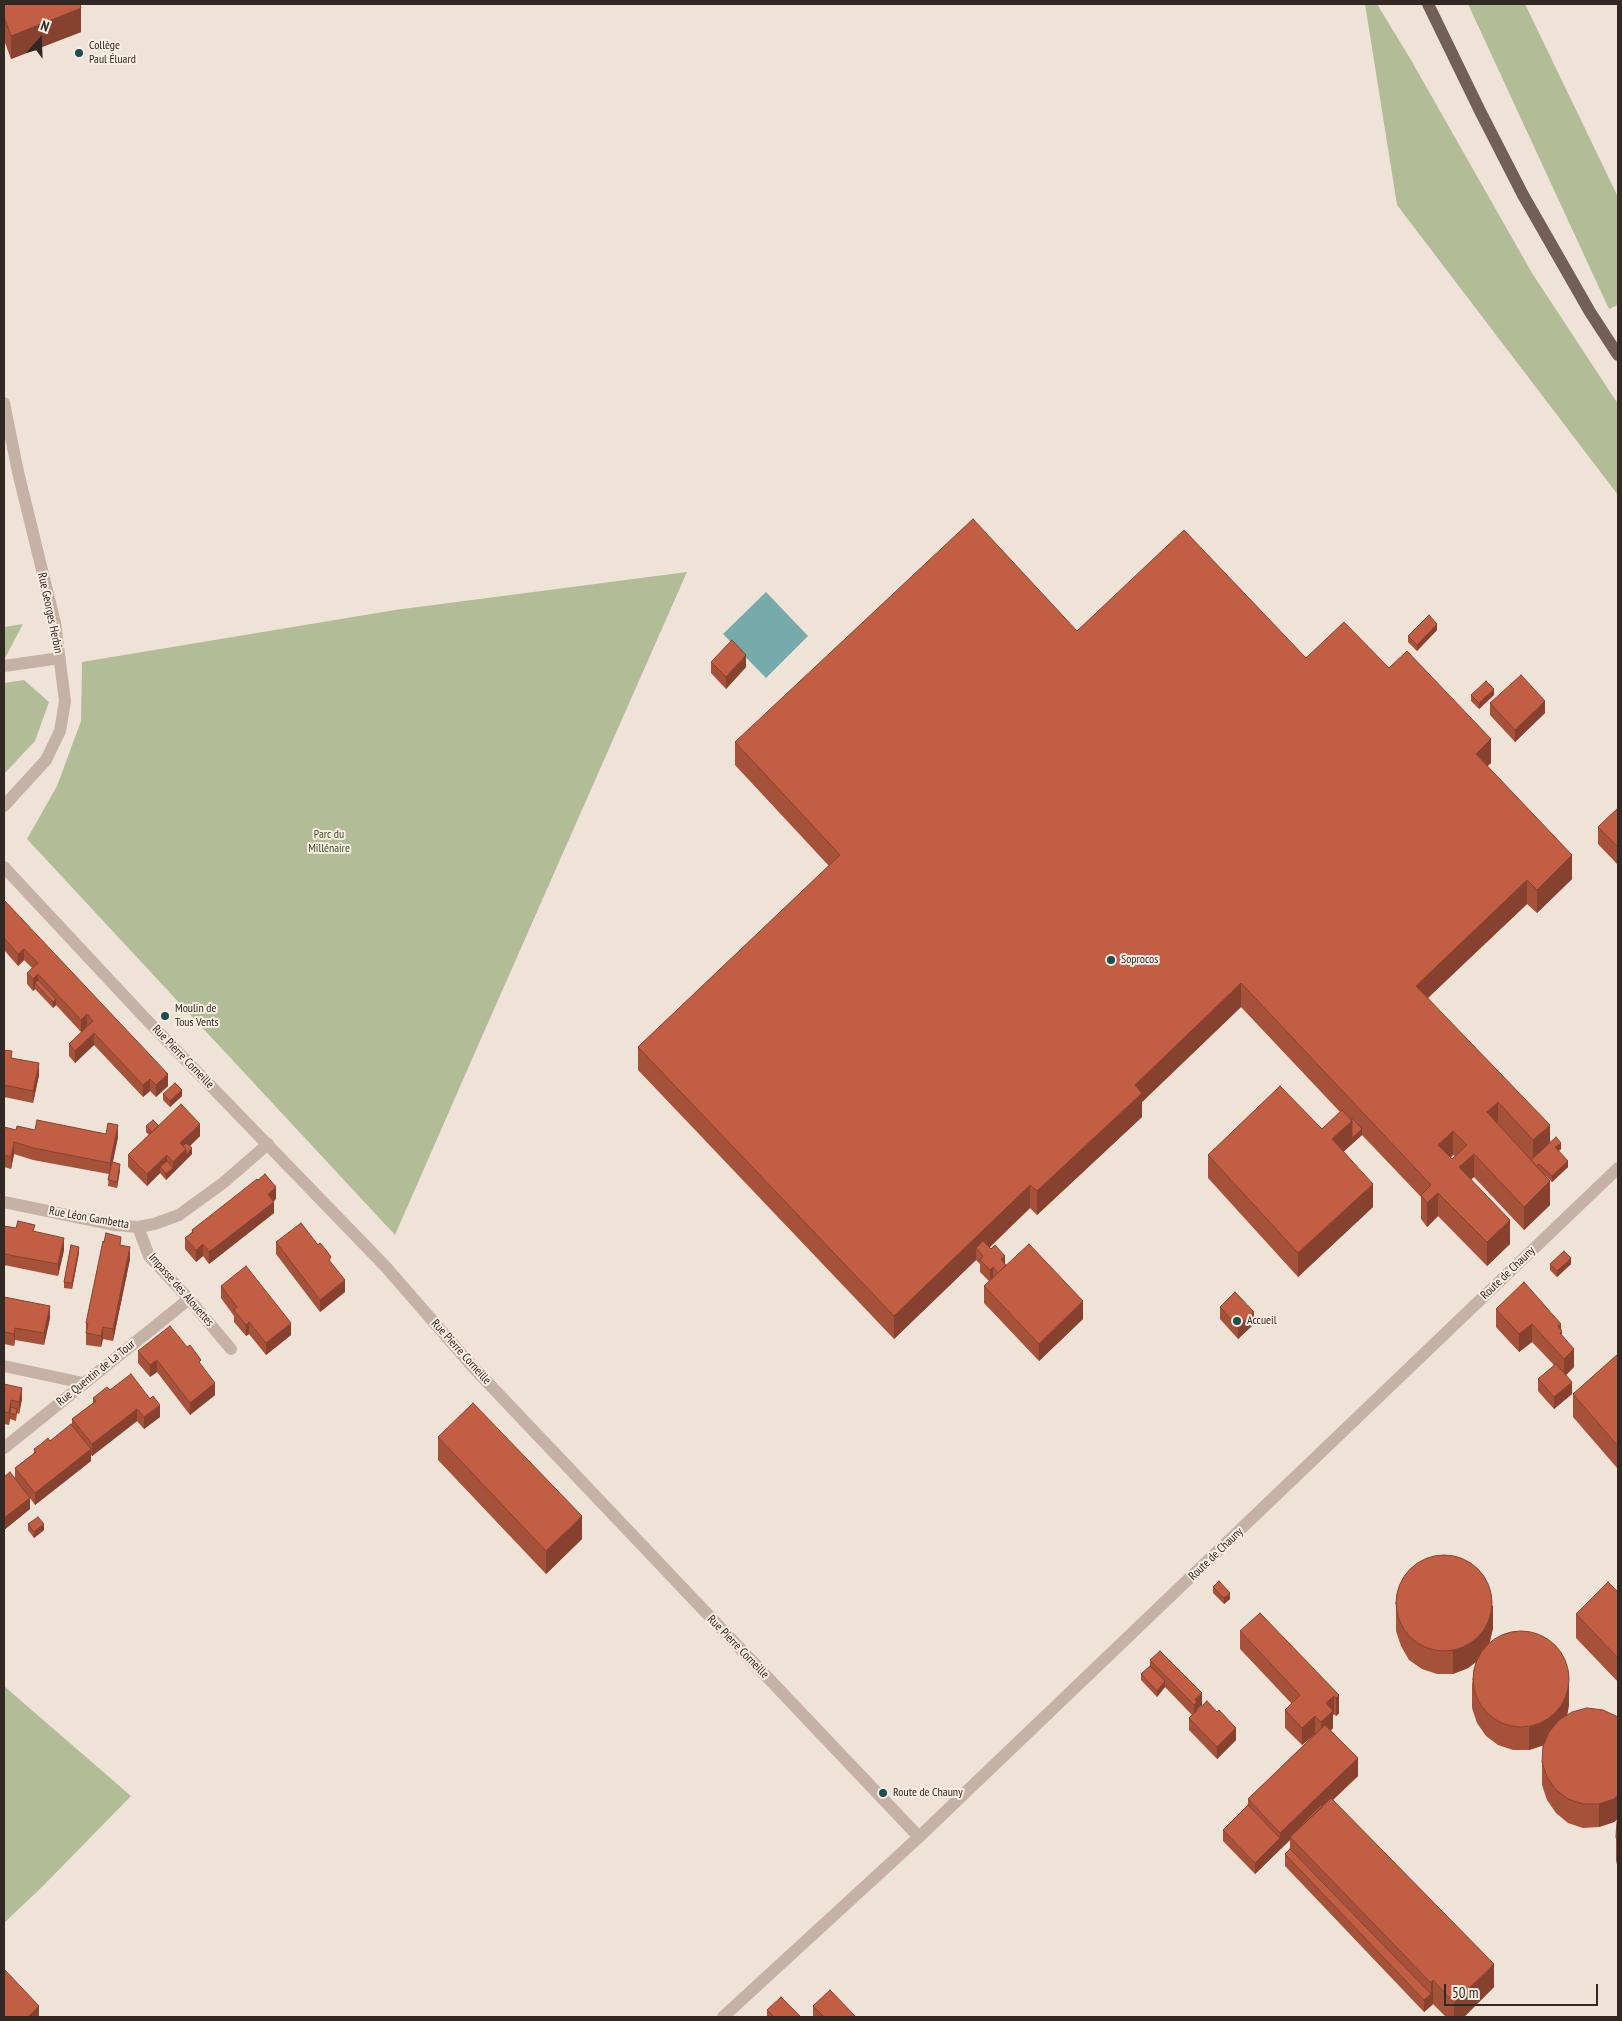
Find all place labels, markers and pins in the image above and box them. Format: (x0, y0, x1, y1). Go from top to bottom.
place label: Collège Paul Éluard (89, 39, 136, 67)
marker: Collège Paul Éluard (73, 47, 85, 59)
place label: Soprocos (1121, 953, 1158, 967)
marker: Soprocos (1105, 954, 1117, 966)
place label: Moulin de Tous Vents (175, 1002, 219, 1030)
marker: Moulin de Tous Vents (159, 1010, 171, 1022)
place label: Accueil (1247, 1314, 1276, 1328)
marker: Accueil (1231, 1315, 1243, 1327)
place label: Route de Chauny (893, 1786, 963, 1800)
marker: Route de Chauny (877, 1787, 889, 1799)

